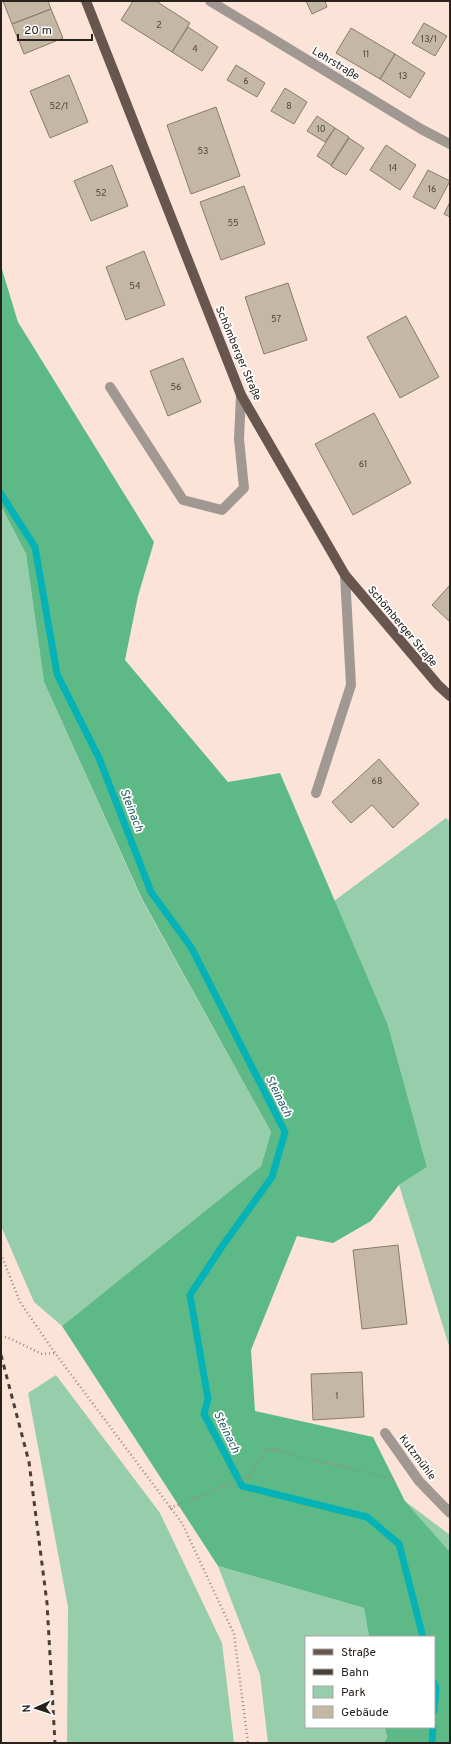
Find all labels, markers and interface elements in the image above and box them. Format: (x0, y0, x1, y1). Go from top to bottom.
scale bar (18, 16, 92, 42)
house number: 2 (156, 20, 162, 31)
text: 20 m (24, 23, 52, 39)
house number: 13/1 (421, 34, 437, 45)
house number: 4 (192, 44, 198, 55)
street label: Lehrstraße (309, 44, 362, 84)
house number: 11 (363, 49, 369, 60)
house number: 13 (399, 71, 407, 82)
house number: 6 (243, 76, 249, 87)
house number: 52/1 (50, 101, 68, 112)
house number: 8 (286, 101, 292, 112)
house number: 10 (316, 124, 326, 135)
house number: 53 (197, 146, 209, 157)
house number: 14 (389, 163, 398, 174)
house number: 16 (428, 184, 436, 195)
house number: 52 (95, 188, 107, 199)
house number: 55 (227, 218, 239, 229)
house number: 54 (129, 281, 141, 292)
street label: Schömberger Straße (212, 304, 264, 403)
house number: 57 (271, 314, 281, 325)
house number: 56 (171, 382, 181, 393)
house number: 61 (359, 459, 367, 470)
street label: Schömberger Straße (364, 583, 440, 670)
house number: 68 (372, 776, 382, 787)
water label: Steinach (116, 786, 147, 835)
water label: Steinach (261, 1073, 296, 1121)
house number: 1 (335, 1391, 339, 1402)
water label: Steinach (209, 1409, 243, 1457)
street label: Kutzmühle (396, 1432, 439, 1483)
legend (305, 1636, 435, 1728)
text: Straße (341, 1645, 376, 1661)
text: Bahn (341, 1665, 369, 1681)
text: Park (341, 1685, 366, 1701)
north arrow (16, 1688, 56, 1728)
text: N (20, 1704, 34, 1713)
text: Gebäude (341, 1705, 389, 1721)

